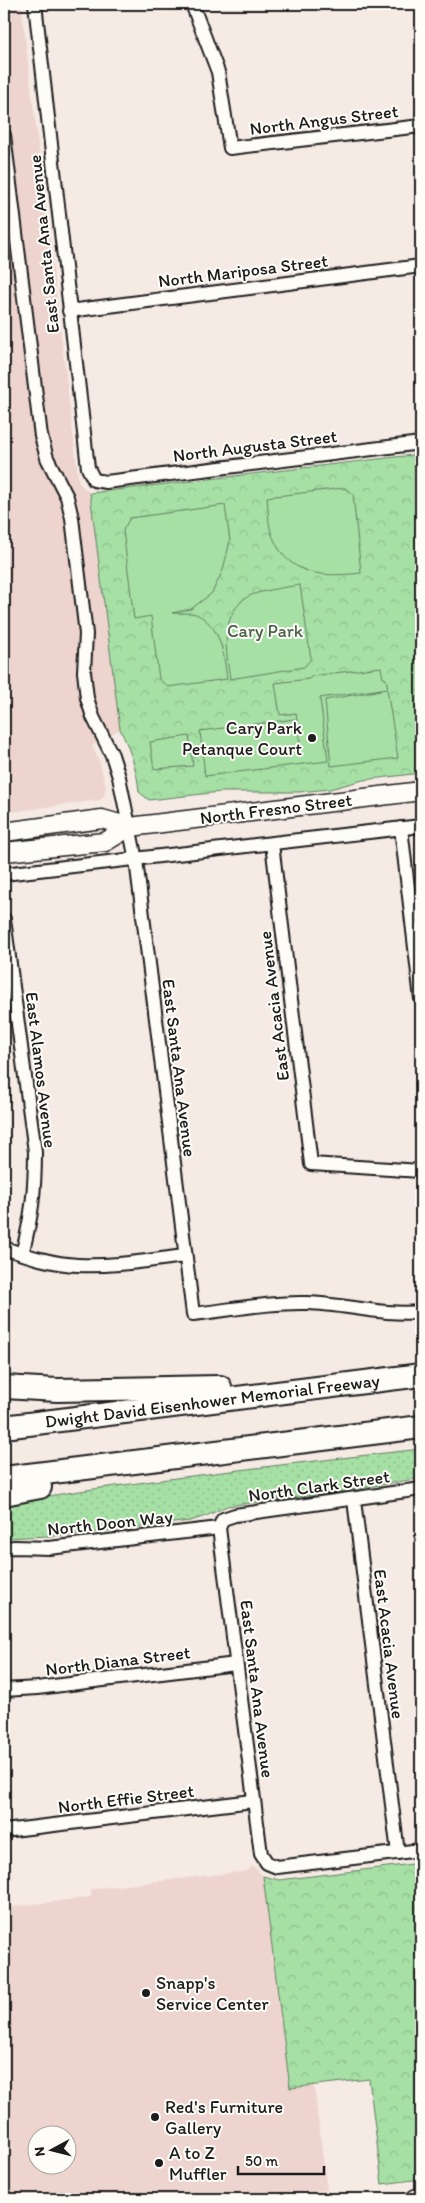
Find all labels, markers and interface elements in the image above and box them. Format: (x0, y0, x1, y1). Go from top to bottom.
street label: North Angus Street (248, 100, 400, 140)
street label: East Santa Ana Avenue (24, 154, 64, 334)
street label: North Mariposa Street (157, 250, 329, 292)
street label: North Augusta Street (172, 425, 339, 467)
park label: Cary Park (227, 620, 304, 642)
place label: Cary Park Petanque Court (182, 717, 303, 760)
marker: Cary Park Petanque Court (306, 732, 318, 744)
street label: North Fresno Street (199, 789, 354, 829)
street label: East Acacia Avenue (254, 930, 294, 1082)
street label: East Santa Ana Avenue (157, 978, 201, 1158)
street label: East Alamos Avenue (21, 991, 61, 1149)
street label: Dwight David Eisenhower Memorial Freeway (44, 1369, 382, 1433)
street label: North Clark Street (247, 1465, 391, 1507)
street label: North Doon Way (46, 1505, 174, 1541)
street label: East Acacia Avenue (369, 1568, 409, 1720)
street label: East Santa Ana Avenue (235, 1599, 279, 1779)
street label: North Diana Street (44, 1641, 192, 1681)
street label: North Effie Street (57, 1780, 195, 1818)
place label: Snapp's Service Center (156, 1972, 270, 2015)
marker: Snapp's Service Center (140, 1987, 152, 1999)
place label: Red's Furniture Gallery (165, 2096, 283, 2139)
marker: Red's Furniture Gallery (149, 2111, 161, 2123)
north arrow (28, 2126, 78, 2176)
place label: A to Z Muffler (169, 2142, 227, 2185)
scale bar (238, 2143, 324, 2175)
text: N (31, 2146, 49, 2157)
text: 50 m (245, 2152, 278, 2170)
marker: A to Z Muffler (153, 2157, 165, 2169)

